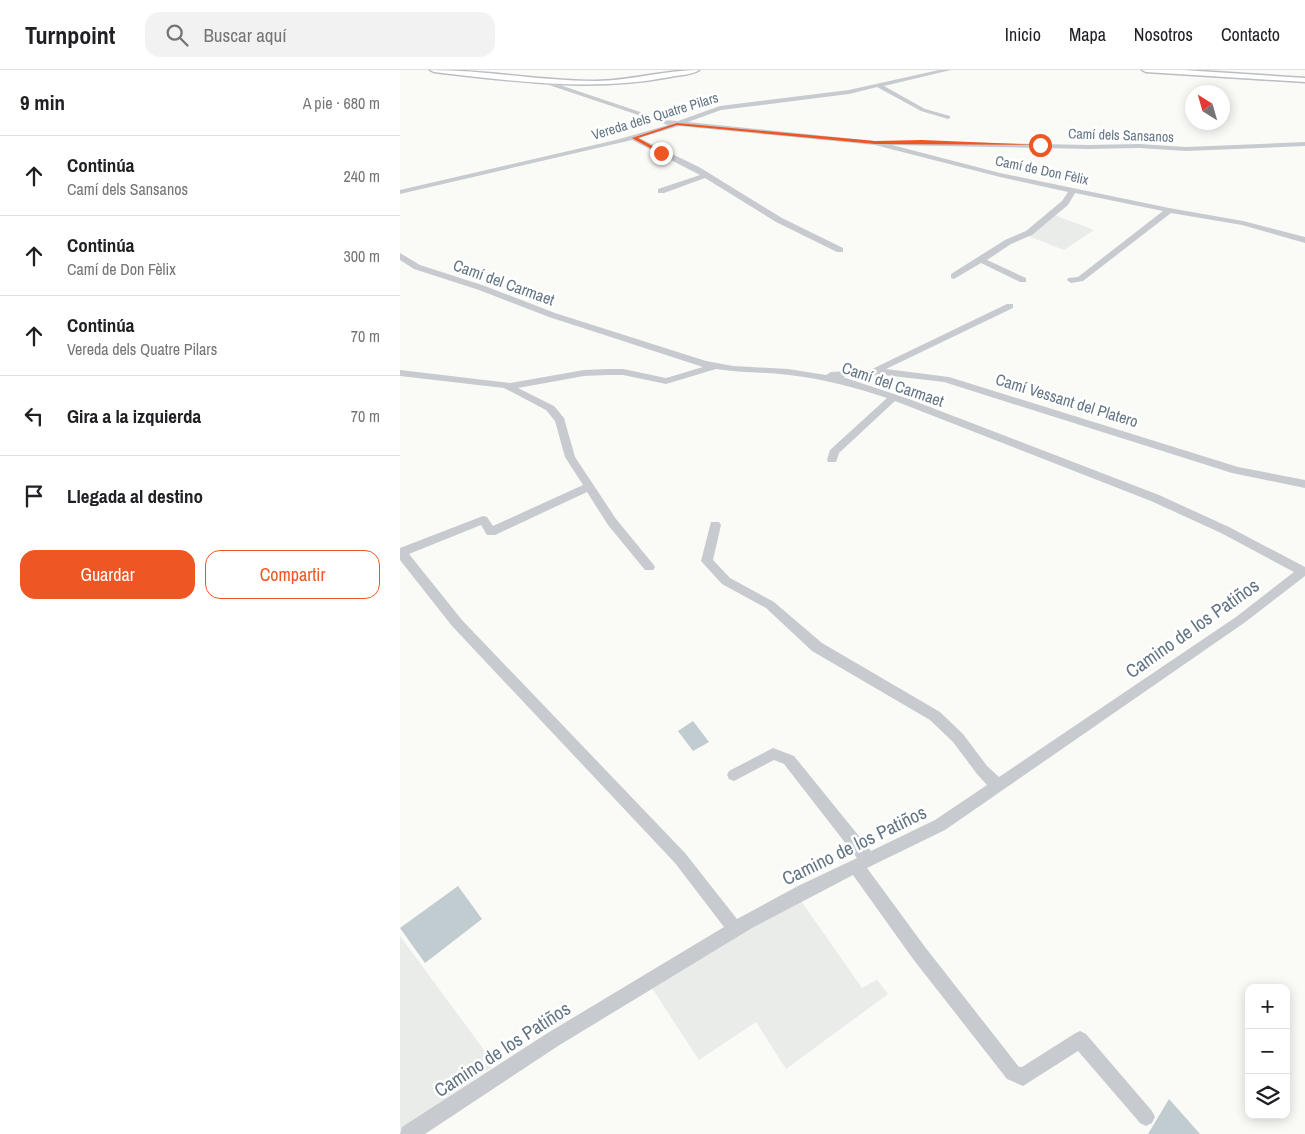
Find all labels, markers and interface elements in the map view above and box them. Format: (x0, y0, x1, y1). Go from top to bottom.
search box (145, 12, 495, 57)
text: Turnpoint (25, 19, 115, 51)
icon: search (163, 21, 191, 49)
text: Buscar aquí (203, 22, 287, 48)
text: Inicio (1005, 22, 1041, 47)
text: Mapa (1069, 22, 1106, 47)
text: Nosotros (1134, 22, 1193, 47)
text: Contacto (1221, 22, 1280, 47)
north arrow (1185, 85, 1230, 130)
text: 9 min (20, 88, 65, 117)
street label: Vereda dels Quatre Pilars (590, 88, 721, 144)
text: A pie · 680 m (303, 92, 380, 114)
street label: Camí dels Sansanos (1068, 124, 1174, 146)
route start (1029, 134, 1052, 157)
route end (650, 142, 673, 165)
street label: Camí de Don Fèlix (994, 151, 1091, 189)
text: Continúa (67, 152, 135, 178)
icon: ahead (20, 162, 48, 190)
text: 240 m (344, 165, 380, 187)
text: Camí dels Sansanos (67, 178, 188, 200)
text: Continúa (67, 232, 135, 258)
icon: ahead (20, 242, 48, 270)
text: 300 m (344, 245, 380, 267)
street label: Camí del Carmaet (450, 253, 558, 311)
text: Camí de Don Fèlix (67, 258, 176, 280)
text: Continúa (67, 312, 135, 338)
icon: ahead (20, 322, 48, 350)
text: 70 m (351, 325, 380, 347)
text: Vereda dels Quatre Pilars (67, 338, 217, 360)
street label: Camí del Carmaet (839, 356, 947, 412)
street label: Camí Vessant del Platero (993, 368, 1141, 432)
icon: left (20, 402, 48, 430)
text: Gira a la izquierda (67, 403, 201, 429)
text: 70 m (351, 405, 380, 427)
icon: arrive (20, 482, 48, 510)
text: Llegada al destino (67, 483, 203, 509)
button: Guardar (20, 550, 195, 599)
button: Compartir (205, 550, 380, 599)
street label: Camino de los Patiños (1120, 572, 1264, 684)
street label: Camino de los Patiños (777, 799, 931, 891)
map controls (1245, 984, 1290, 1119)
button: + (1245, 984, 1290, 1029)
street label: Camino de los Patiños (429, 995, 575, 1103)
button: − (1245, 1029, 1290, 1074)
button: layers (1245, 1074, 1290, 1119)

